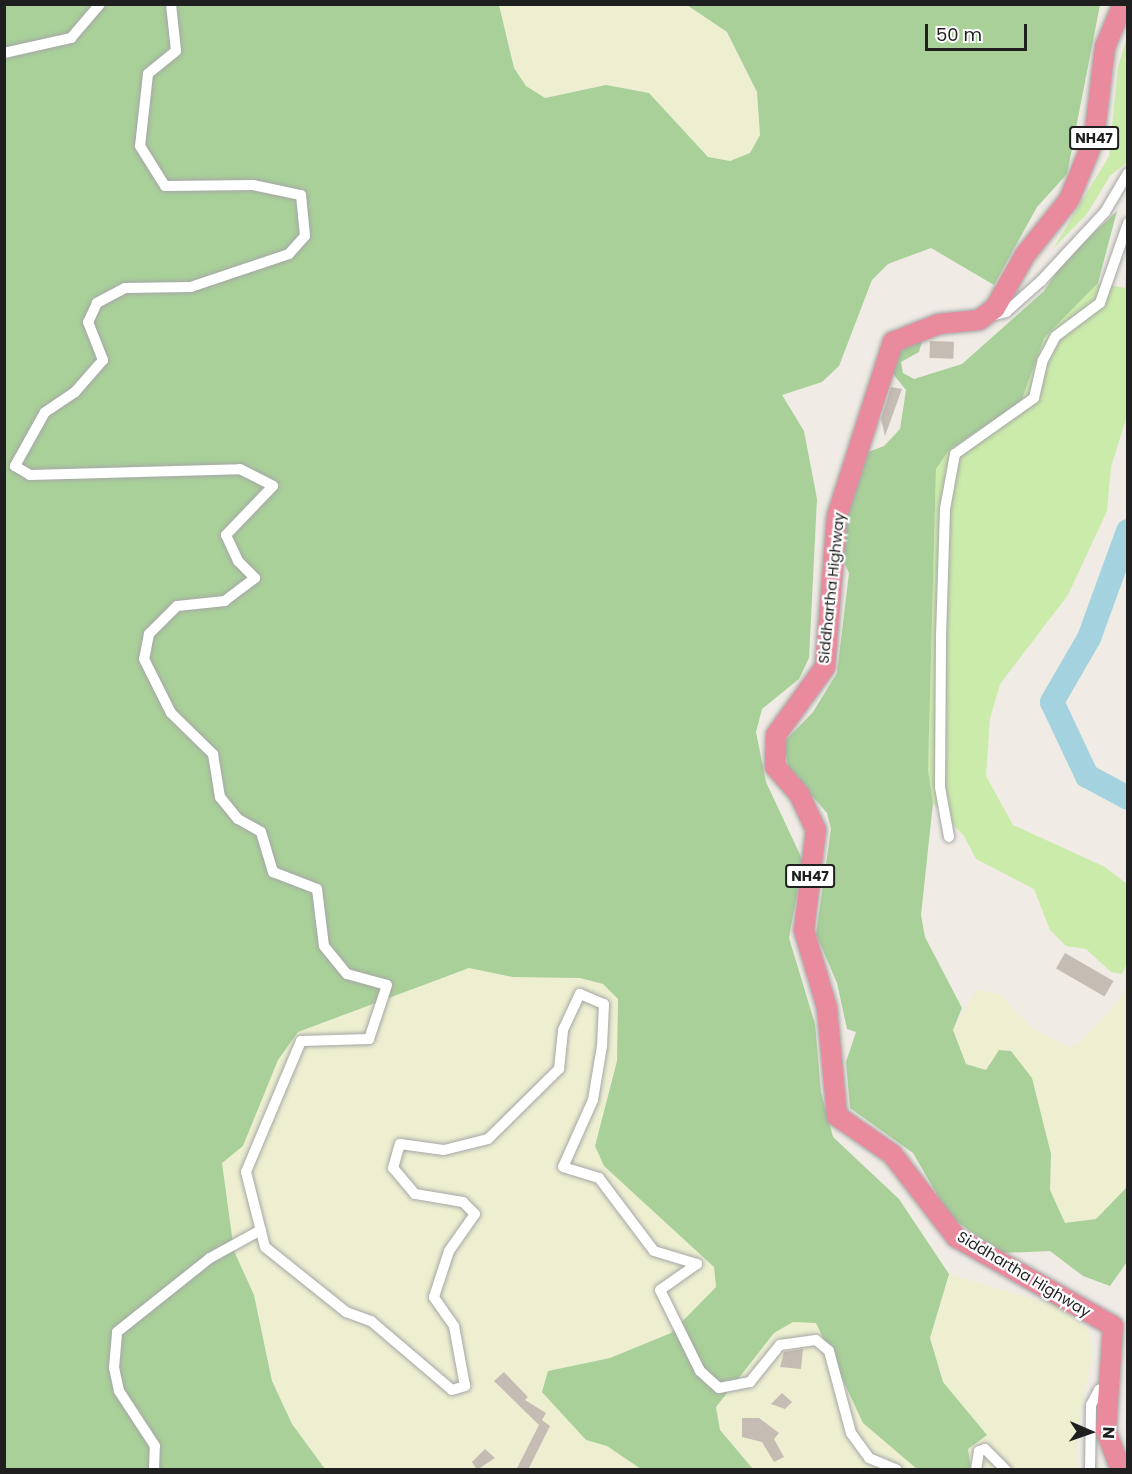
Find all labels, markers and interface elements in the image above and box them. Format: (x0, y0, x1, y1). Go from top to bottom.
scale bar (928, 12, 1030, 50)
text: 50 m (936, 22, 982, 47)
road number: NH47 (1068, 127, 1120, 149)
street label: Siddhartha Highway (814, 511, 848, 665)
road number: NH47 (784, 865, 836, 887)
street label: Siddhartha Highway (954, 1227, 1094, 1321)
north arrow (1060, 1402, 1120, 1462)
text: N (1097, 1426, 1120, 1439)

